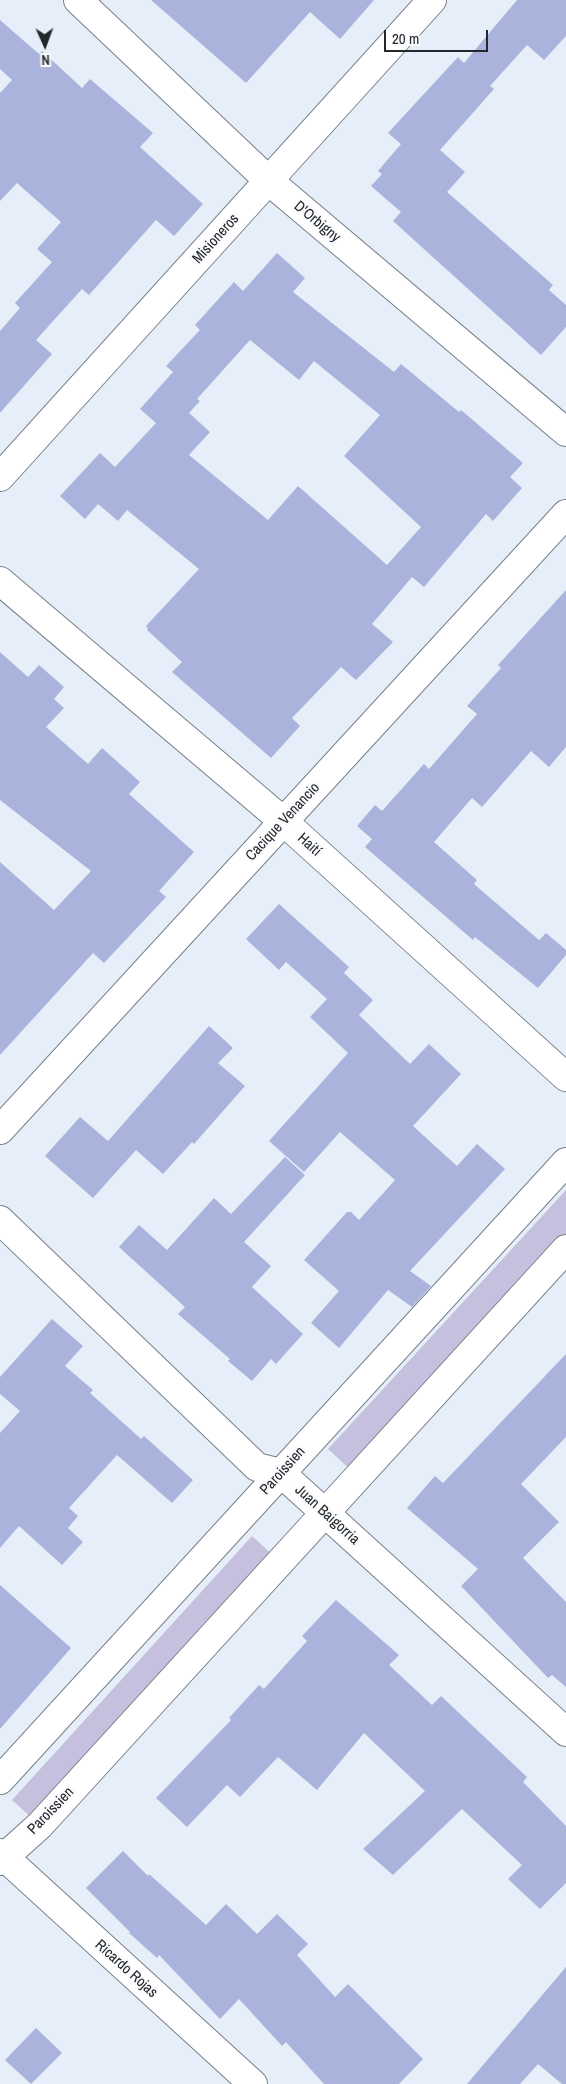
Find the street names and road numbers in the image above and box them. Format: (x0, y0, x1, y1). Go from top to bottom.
street label: D'Orbigny (290, 197, 344, 247)
street label: Misioneros (189, 210, 243, 268)
street label: Cacique Venancio (242, 779, 324, 865)
street label: Haití (293, 830, 325, 860)
street label: Paroissien (257, 1443, 309, 1499)
street label: Juan Baigorria (291, 1481, 363, 1549)
street label: Paroissien (24, 1784, 78, 1838)
street label: Ricardo Rojas (91, 1936, 161, 2002)

